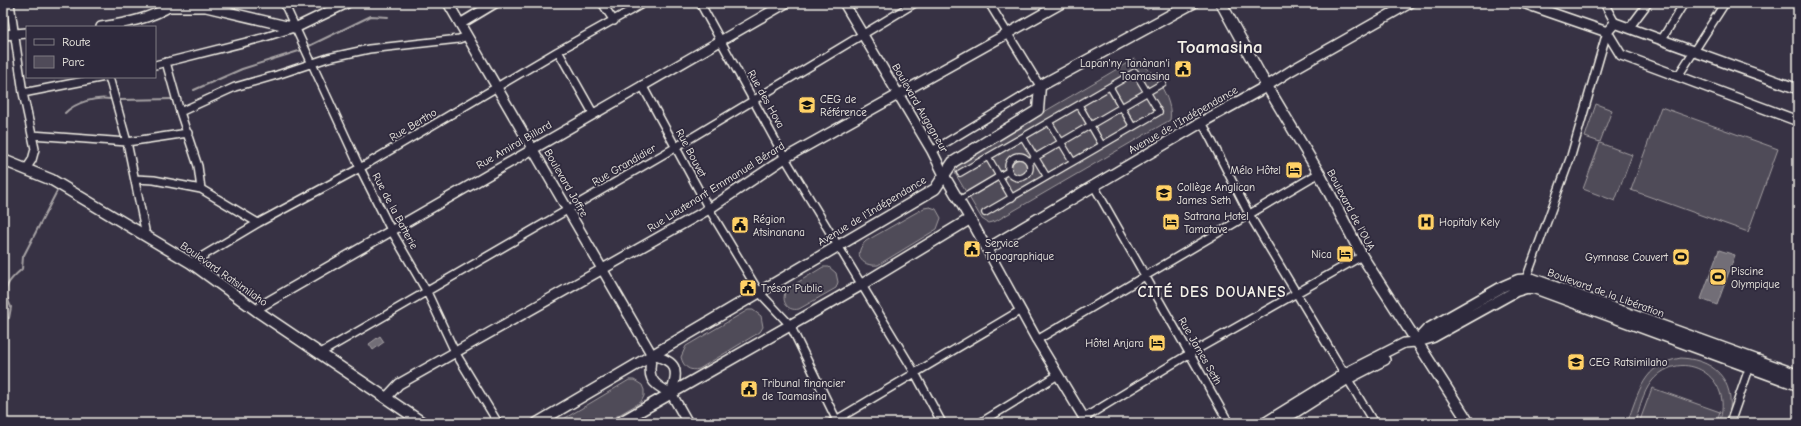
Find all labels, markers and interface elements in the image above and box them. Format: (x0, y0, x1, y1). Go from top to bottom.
legend (26, 26, 156, 78)
text: Route (62, 35, 91, 49)
district label: Toamasina (1177, 36, 1263, 58)
text: Parc (62, 55, 85, 69)
place label: Lapan'ny Tanànan'i Toamasina (1080, 57, 1170, 83)
public building icon: Lapan'ny Tanànan'i Toamasina (1173, 59, 1193, 79)
street label: Boulevard Augagneur (889, 61, 951, 155)
street label: Rue des Hova (745, 68, 787, 130)
street label: Avenue de l'Indépendance (1126, 83, 1241, 157)
place label: CEG de Référence (820, 93, 867, 119)
school or university icon: CEG de Référence (797, 95, 817, 115)
street label: Rue Bertho (387, 106, 439, 144)
street label: Rue Amiral Billard (474, 118, 554, 172)
street label: Rue Bouvet (673, 127, 709, 180)
street label: Rue Lieutenant Emmanuel Bérard (645, 139, 787, 235)
street label: Rue Grandidier (590, 141, 659, 189)
street label: Boulevard Joffre (541, 147, 591, 220)
hotel icon: Mélo Hôtel (1284, 160, 1304, 180)
place label: Mélo Hôtel (1230, 164, 1281, 177)
street label: Boulevard de l'OUA (1324, 167, 1378, 253)
street label: Rue de la Batterie (369, 171, 421, 252)
street label: Avenue de l'Indépendance (815, 173, 929, 249)
place label: Collège Anglican James Seth (1177, 181, 1255, 207)
school or university icon: Collège Anglican James Seth (1154, 183, 1174, 203)
place label: Satrana Hotel Tamatave (1184, 210, 1249, 236)
hotel icon: Satrana Hotel Tamatave (1161, 212, 1181, 232)
hospital icon: Hopitaly Kely (1416, 212, 1436, 232)
place label: Région Atsinanana (753, 213, 805, 239)
public building icon: Région Atsinanana (730, 215, 750, 235)
place label: Hopitaly Kely (1439, 216, 1500, 229)
place label: Service Topographique (985, 237, 1054, 263)
street label: Boulevard Ratsimilaho (178, 239, 270, 309)
public building icon: Service Topographique (962, 239, 982, 259)
hotel icon: Nica (1335, 244, 1355, 264)
sports icon: Gymnase Couvert (1671, 247, 1691, 267)
place label: Nica (1311, 248, 1332, 261)
place label: Gymnase Couvert (1585, 251, 1669, 264)
place label: Piscine Olympique (1731, 265, 1780, 291)
street label: Boulevard de la Libération (1546, 266, 1666, 320)
sports icon: Piscine Olympique (1708, 267, 1728, 287)
public building icon: Trésor Public (738, 278, 758, 298)
place label: Trésor Public (761, 282, 823, 295)
district label: CITÉ DES DOUANES (1137, 282, 1287, 301)
street label: Rue James Seth (1175, 315, 1225, 387)
hotel icon: Hôtel Anjara (1147, 333, 1167, 353)
place label: Hôtel Anjara (1085, 337, 1144, 350)
school or university icon: CEG Ratsimilaho (1566, 352, 1586, 372)
place label: CEG Ratsimilaho (1589, 356, 1668, 369)
place label: Tribunal financier de Toamasina (762, 377, 846, 403)
public building icon: Tribunal financier de Toamasina (739, 379, 759, 399)

